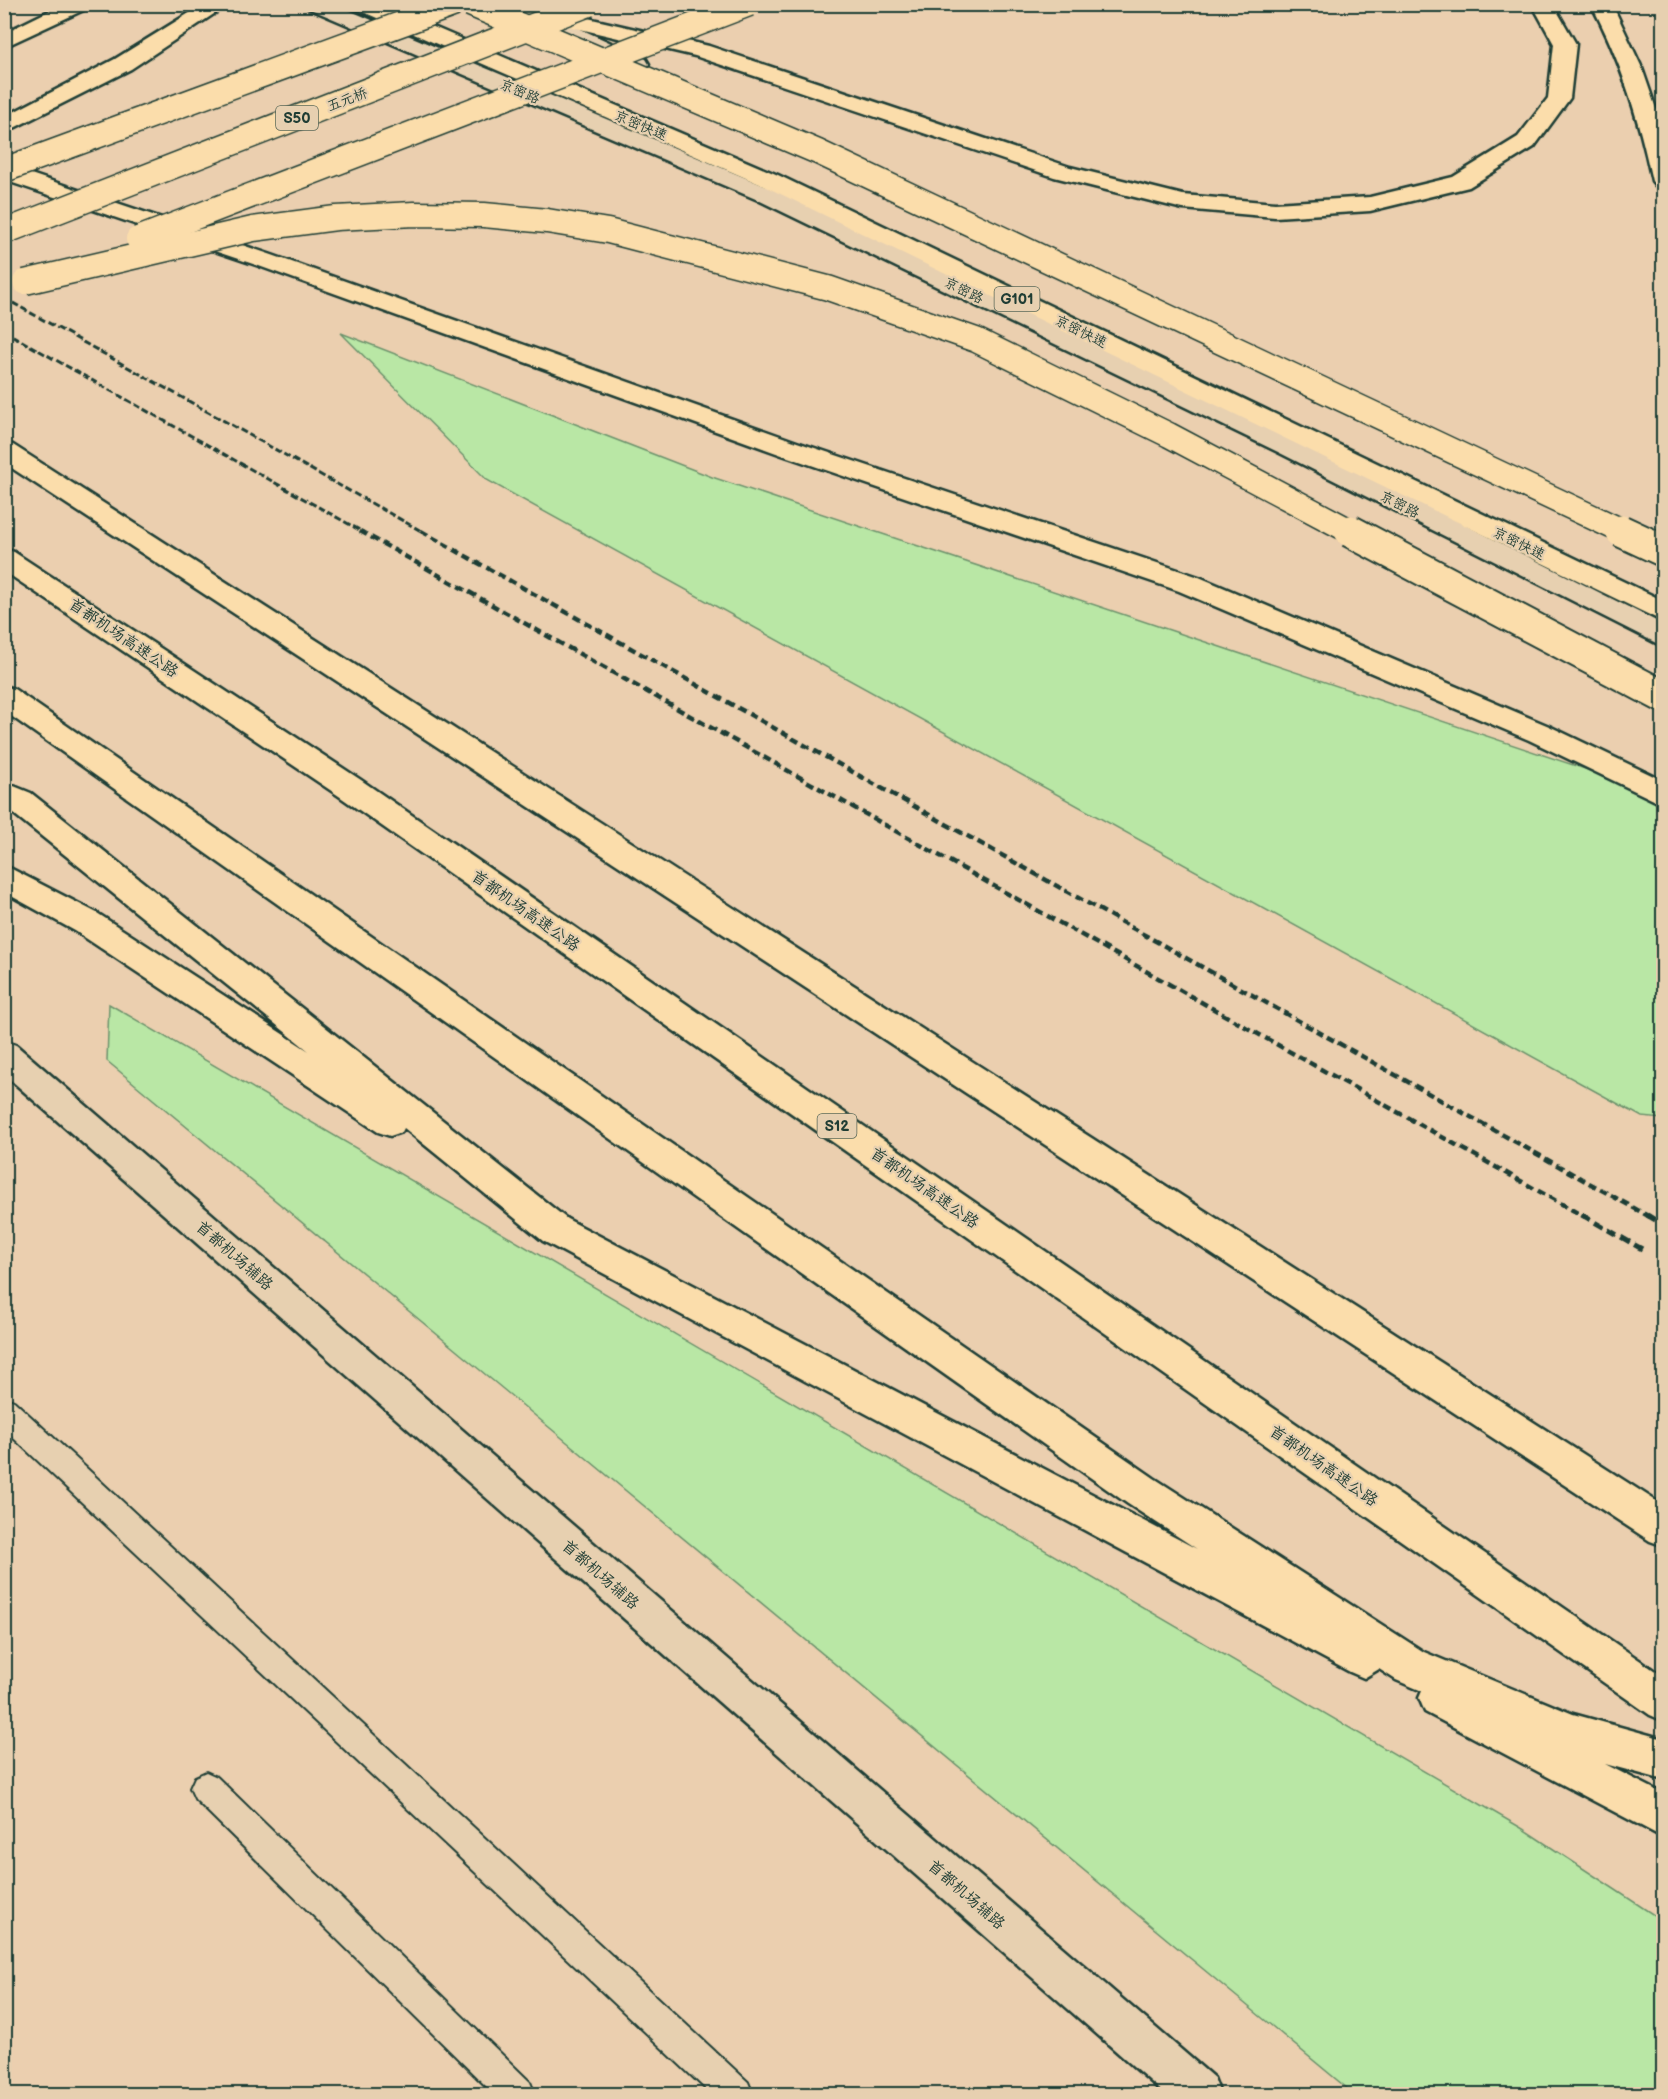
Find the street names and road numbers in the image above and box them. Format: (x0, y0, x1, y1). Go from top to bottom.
street label: 京密路 (497, 75, 542, 107)
street label: 五元桥 (325, 84, 370, 115)
road number: S50 (276, 106, 318, 130)
street label: 京密快速 (612, 107, 670, 144)
street label: 京密路 (941, 274, 986, 307)
road number: G101 (994, 287, 1040, 311)
street label: 京密快速 (1052, 312, 1110, 351)
street label: 京密路 (1377, 487, 1422, 522)
street label: 京密快速 (1490, 524, 1548, 563)
street label: 首都机场高速公路 (65, 595, 182, 682)
street label: 首都机场高速公路 (467, 867, 583, 956)
road number: S12 (818, 1114, 856, 1138)
street label: 首都机场高速公路 (866, 1144, 982, 1233)
street label: 首都机场辅路 (192, 1217, 276, 1295)
street label: 首都机场高速公路 (1265, 1422, 1381, 1511)
street label: 首都机场辅路 (558, 1536, 642, 1614)
street label: 首都机场辅路 (924, 1856, 1008, 1934)

